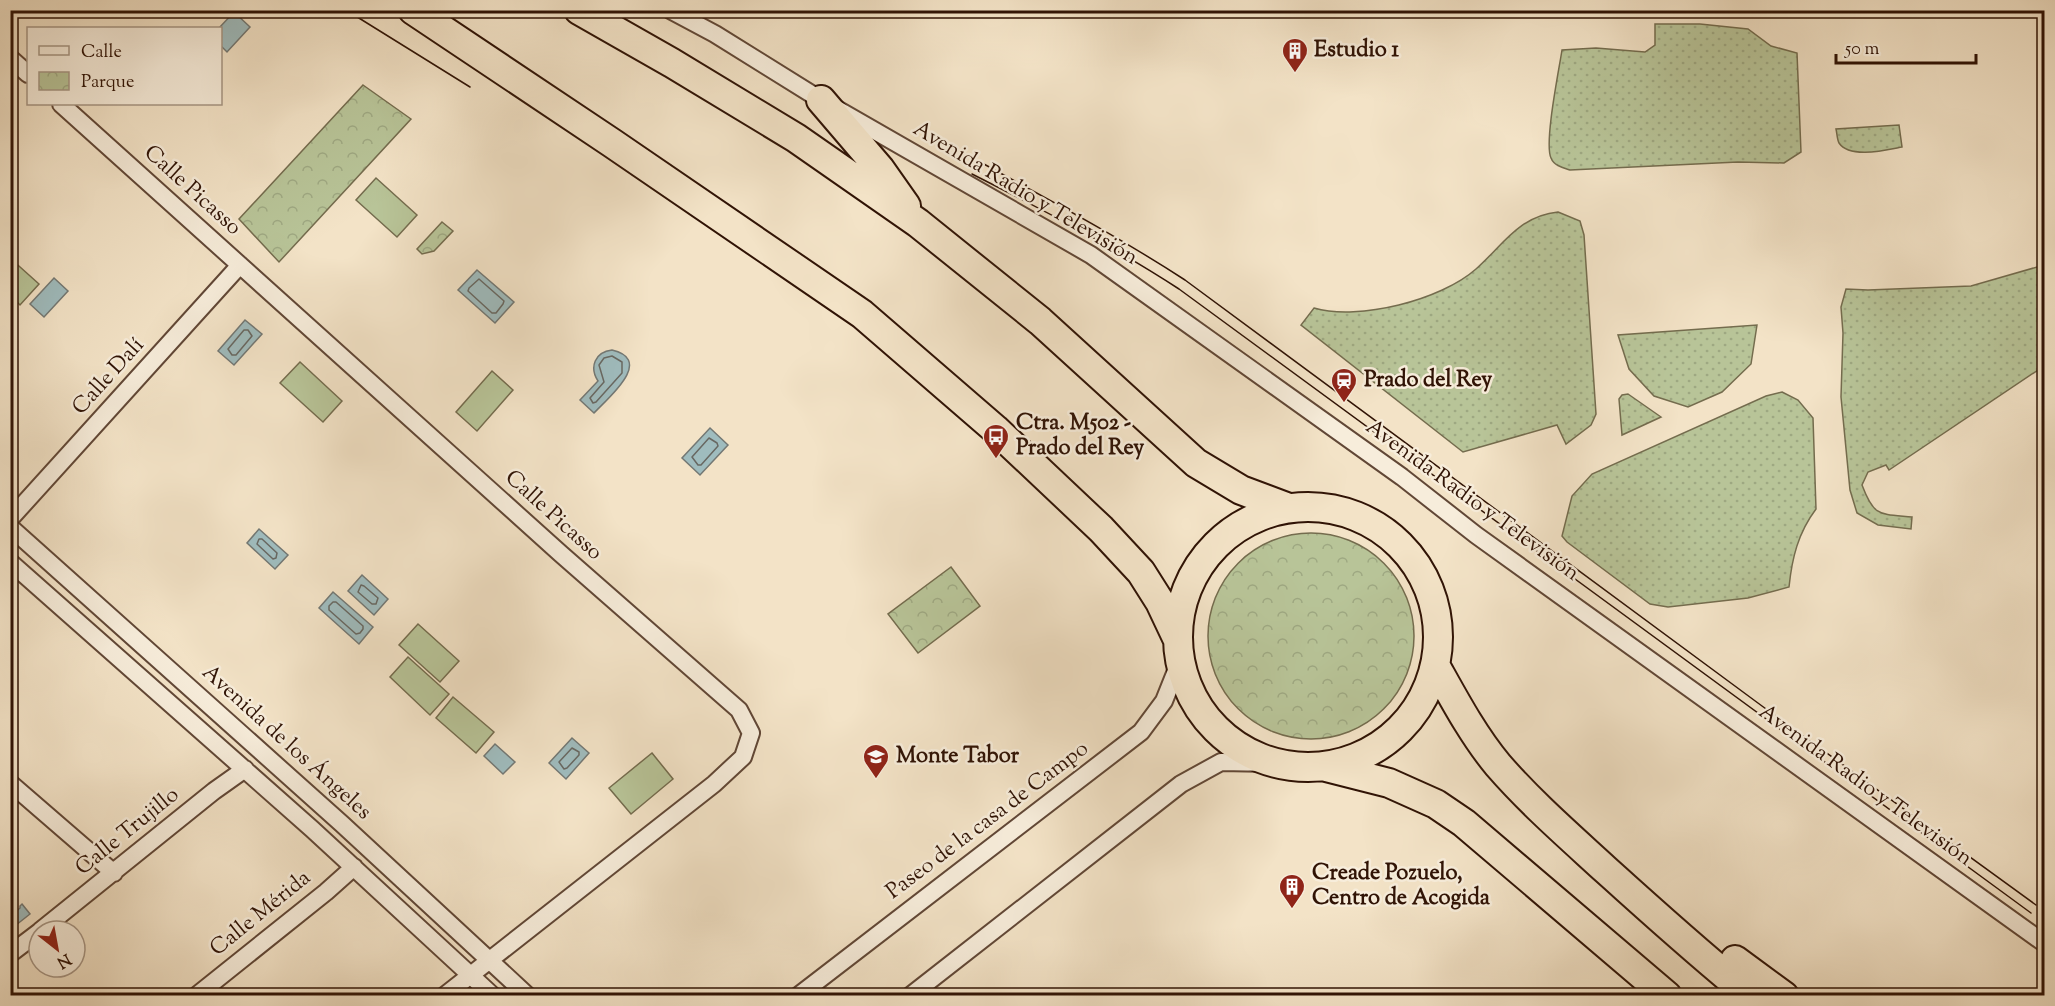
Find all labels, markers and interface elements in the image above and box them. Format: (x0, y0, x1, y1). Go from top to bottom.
legend (27, 27, 222, 105)
scale bar (1836, 27, 1976, 65)
place label: Estudio 1 (1314, 35, 1399, 67)
building icon: Estudio 1 (1280, 36, 1310, 74)
text: 50 m (1844, 37, 1880, 63)
text: Calle (81, 40, 122, 66)
text: Parque (81, 70, 134, 96)
street label: Avenida Radio y Televisión (906, 114, 1144, 274)
street label: Calle Picasso (136, 138, 248, 244)
street label: Calle Dalí (65, 331, 153, 423)
place label: Prado del Rey (1364, 365, 1492, 397)
station icon: Prado del Rey (1329, 366, 1359, 404)
place label: Ctra. M502 - Prado del Rey (1016, 408, 1144, 465)
street label: Avenida Radio y Televisión (1358, 412, 1586, 590)
bus stop icon: Ctra. M502 - Prado del Rey (981, 422, 1011, 460)
street label: Calle Picasso (497, 463, 609, 569)
street label: Avenida de los Ángeles (194, 657, 379, 828)
street label: Avenida Radio y Televisión (1751, 697, 1979, 875)
street label: Paseo de la casa de Campo (880, 734, 1096, 908)
place label: Monte Tabor (896, 741, 1020, 773)
school or university icon: Monte Tabor (861, 742, 891, 780)
street label: Calle Trujillo (69, 780, 187, 884)
place label: Creade Pozuelo, Centro de Acogida (1312, 858, 1491, 915)
street label: Calle Mérida (204, 863, 318, 965)
building icon: Creade Pozuelo, Centro de Acogida (1277, 872, 1307, 910)
north arrow (27, 919, 87, 979)
text: N (52, 947, 75, 973)

